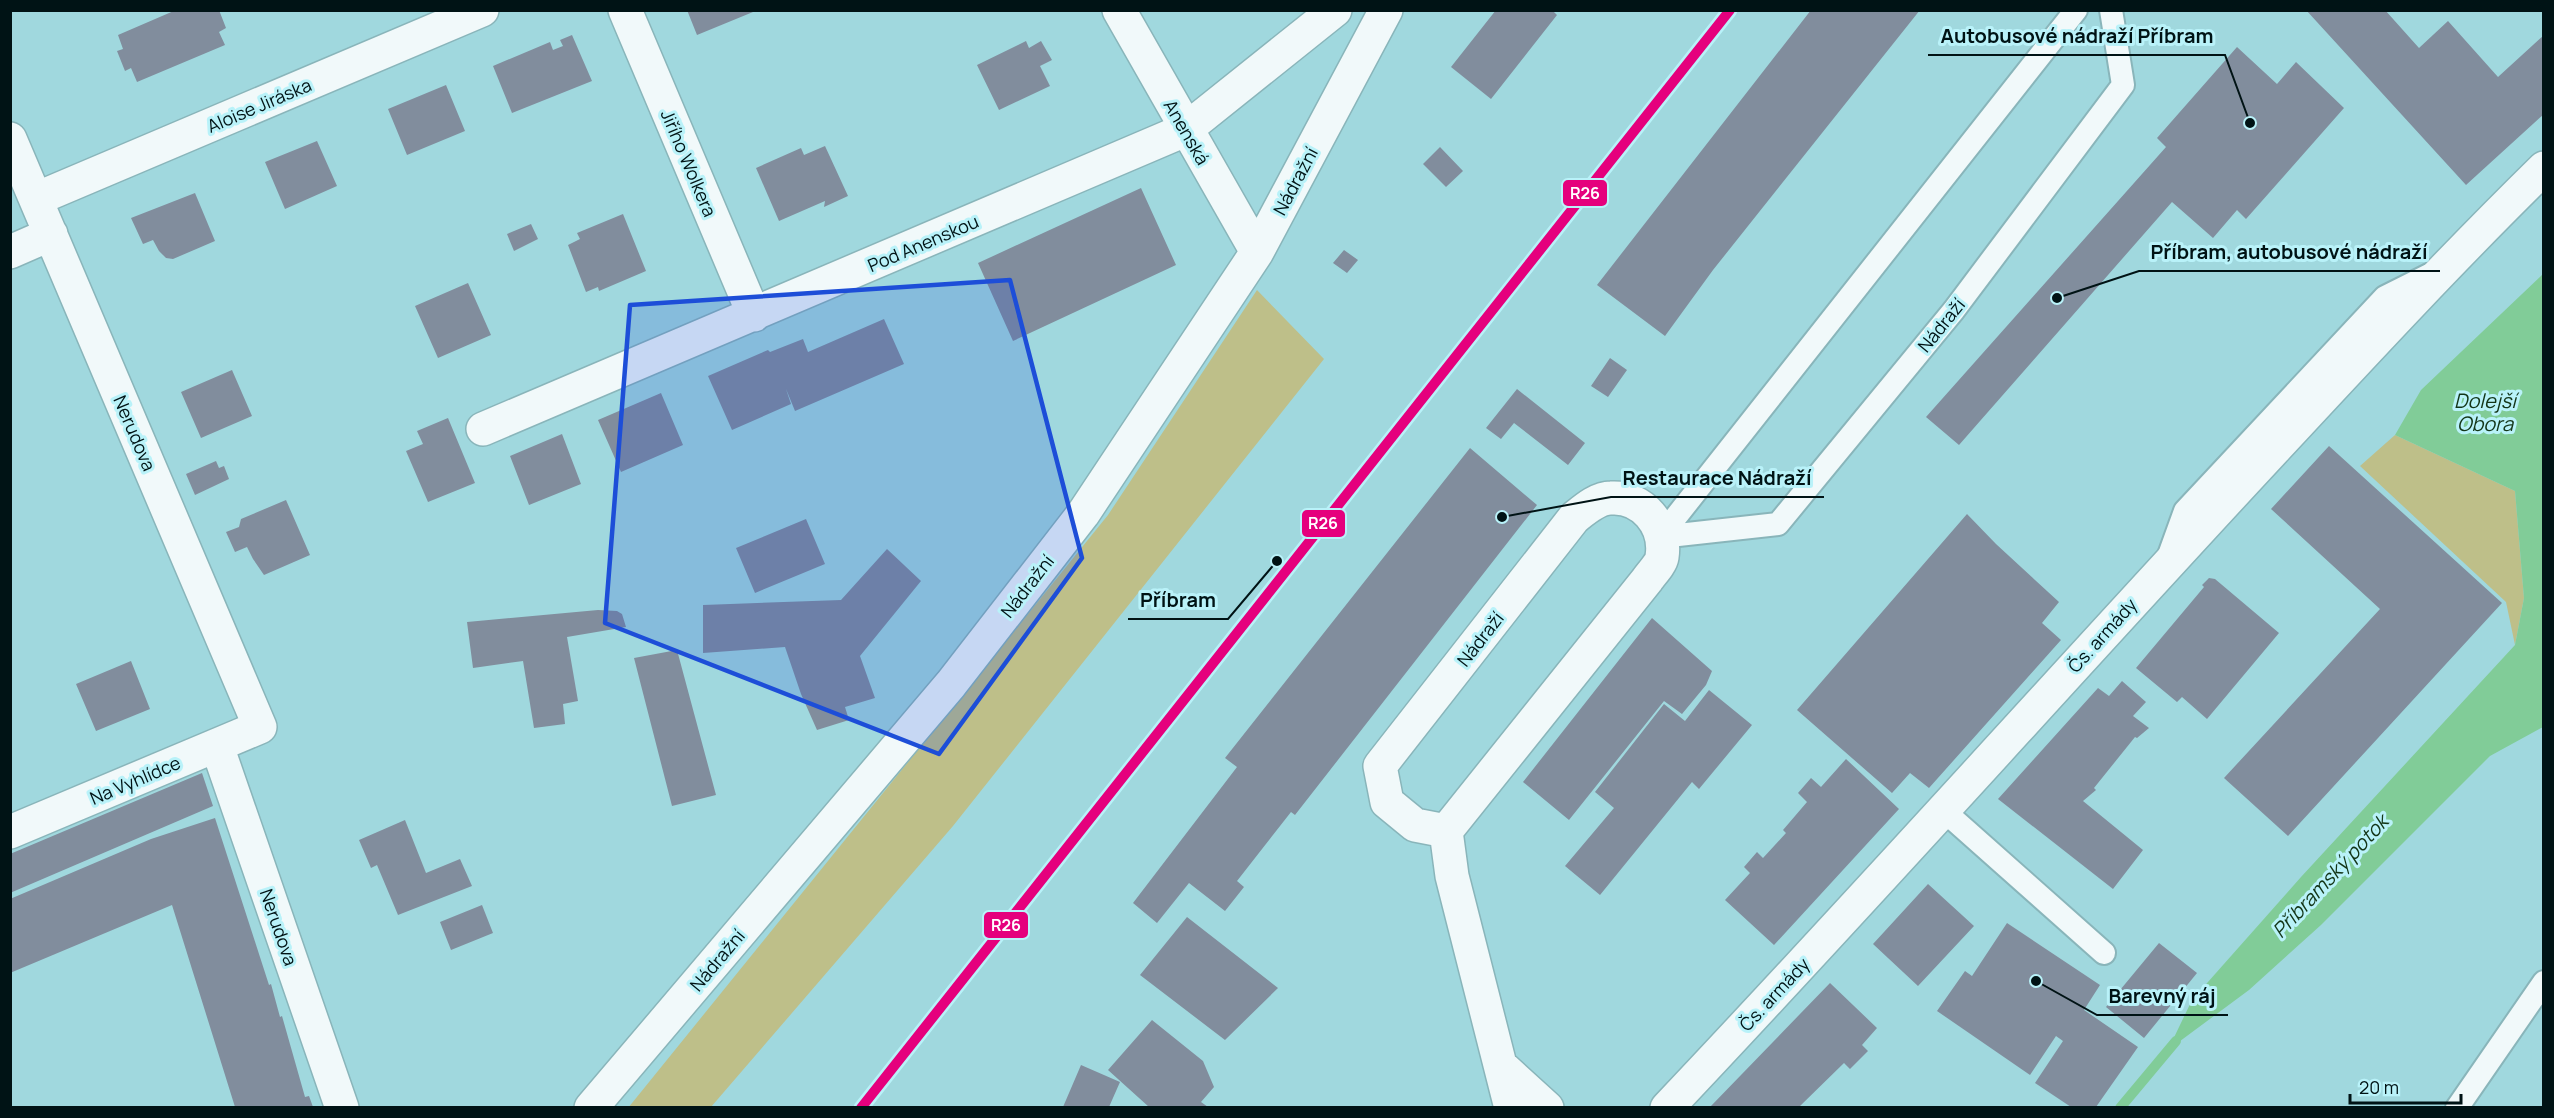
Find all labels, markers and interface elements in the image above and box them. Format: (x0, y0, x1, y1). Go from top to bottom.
callout: Autobusové nádraží Příbram (1928, 17, 2225, 55)
text: Autobusové nádraží Příbram (1941, 22, 2213, 49)
street label: Aloise Jiráska (203, 72, 315, 138)
street label: Anenská (1159, 95, 1215, 169)
street label: Jiřího Wolkera (656, 106, 722, 220)
street label: Nádražní (1267, 143, 1323, 219)
line badge: R26 (1562, 179, 1608, 207)
text: R26 (1570, 182, 1600, 204)
street label: Pod Anenskou (864, 209, 982, 277)
callout: Příbram, autobusové nádraží (2139, 233, 2440, 271)
text: Příbram, autobusové nádraží (2150, 238, 2428, 265)
street label: Nádraží (1912, 293, 1970, 357)
water label: Dolejší Obora (2454, 387, 2520, 437)
street label: Nerudova (108, 392, 162, 474)
callout: Restaurace Nádraží (1611, 459, 1824, 497)
text: Restaurace Nádraží (1622, 464, 1812, 491)
line badge: R26 (1301, 509, 1346, 538)
text: R26 (1308, 512, 1338, 534)
street label: Nádražní (995, 550, 1059, 622)
callout: Příbram (1128, 581, 1228, 619)
text: Příbram (1140, 586, 1216, 613)
street label: Čs. armády (2062, 592, 2142, 677)
street label: Nádraží (1451, 607, 1509, 671)
street label: Na Vyhlídce (86, 750, 184, 810)
water label: Příbramský potok (2266, 807, 2396, 943)
street label: Nerudova (255, 885, 303, 969)
line badge: R26 (983, 911, 1029, 939)
text: R26 (991, 914, 1021, 936)
street label: Nádražní (684, 924, 750, 996)
street label: Čs. armády (1734, 952, 1815, 1036)
callout: Barevný ráj (2097, 977, 2228, 1015)
text: Barevný ráj (2109, 982, 2215, 1009)
scale bar (2350, 1067, 2461, 1105)
text: 20 m (2359, 1075, 2399, 1099)

